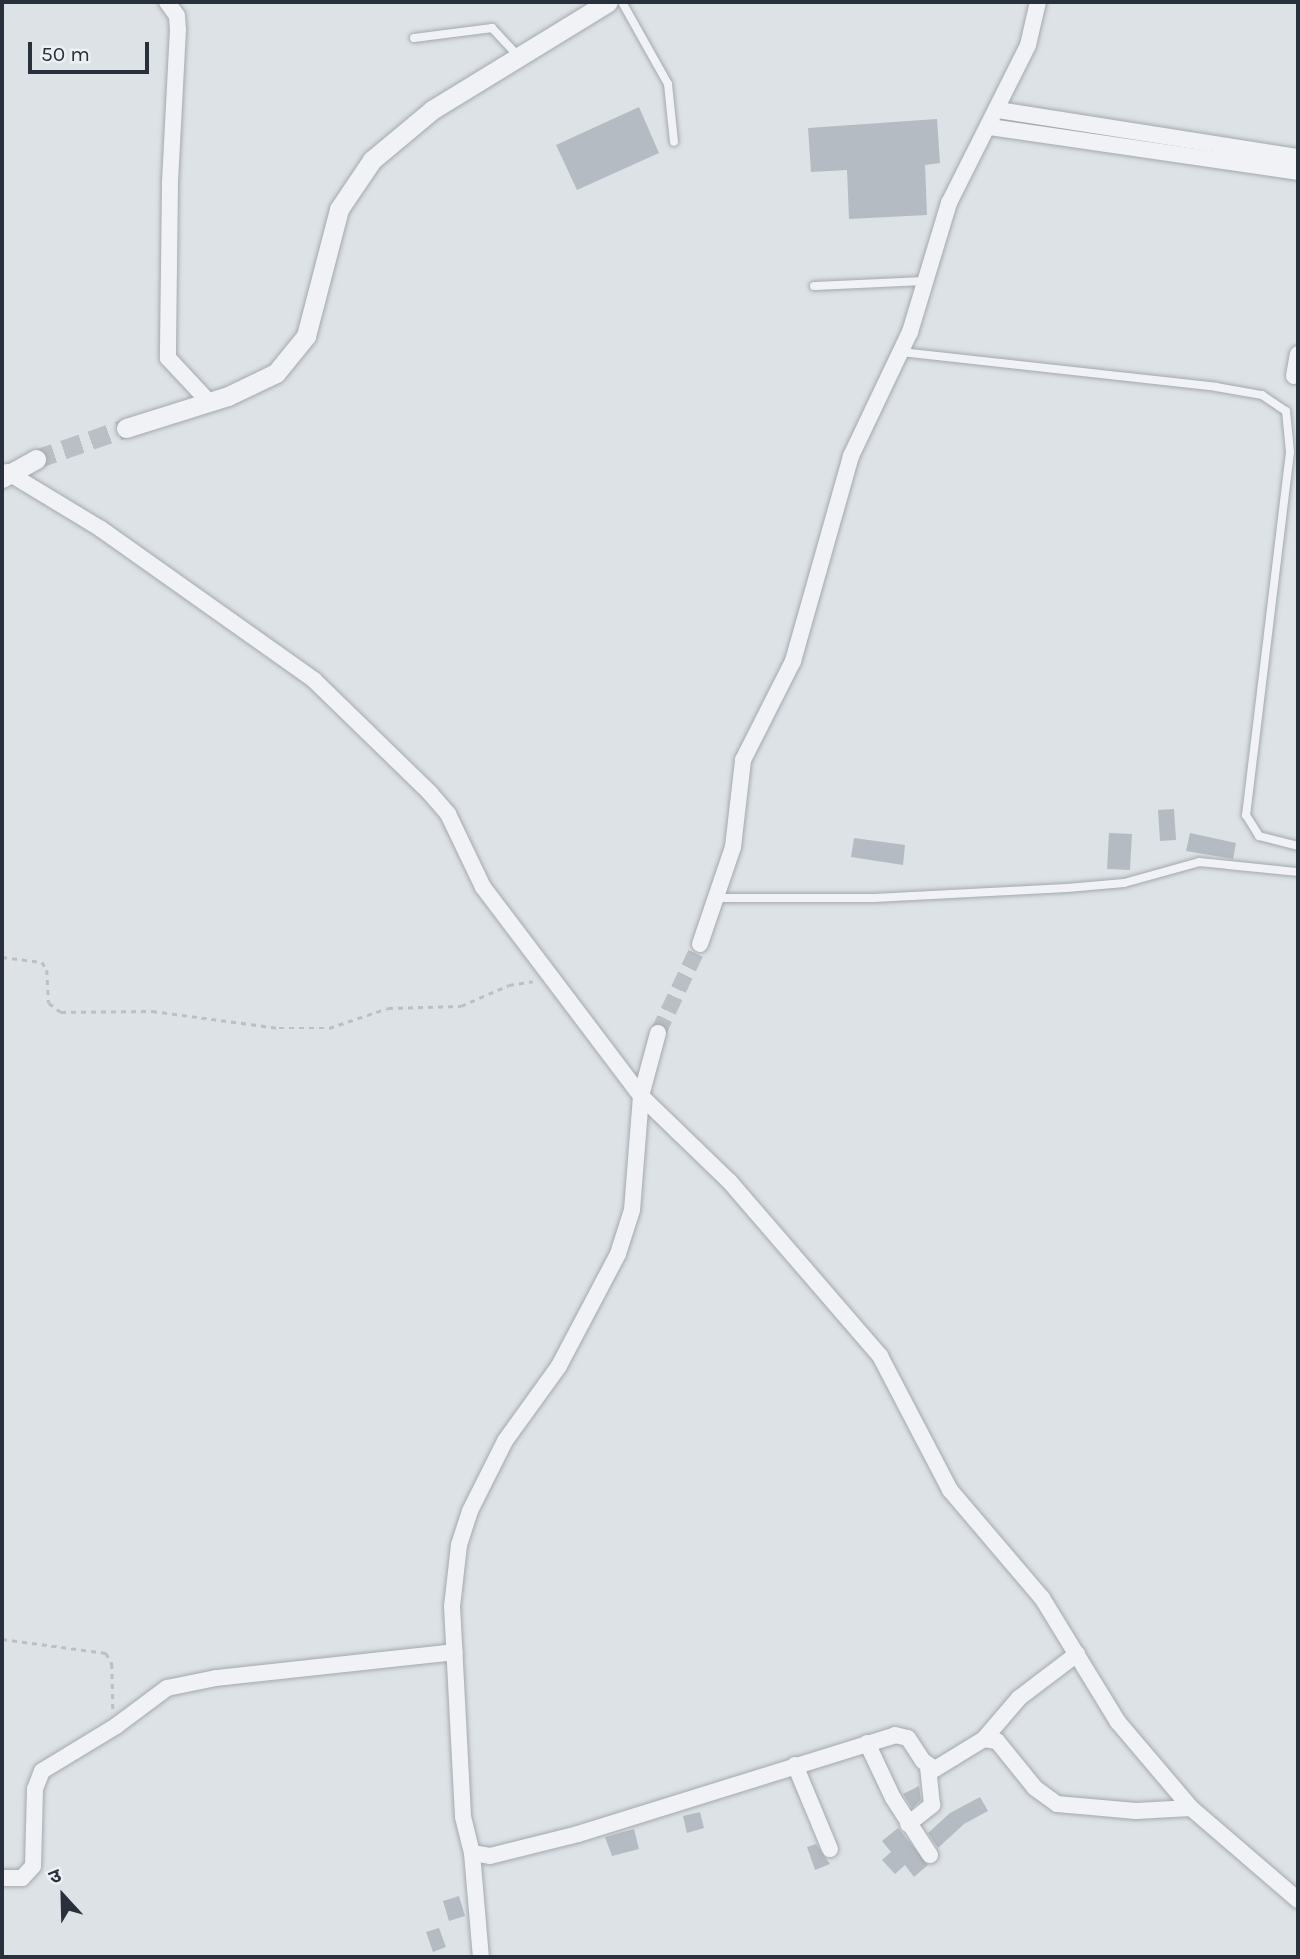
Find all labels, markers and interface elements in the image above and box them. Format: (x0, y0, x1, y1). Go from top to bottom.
scale bar (32, 28, 152, 72)
text: 50 m (41, 42, 90, 66)
north arrow (28, 1861, 98, 1931)
text: उ (46, 1864, 64, 1889)

